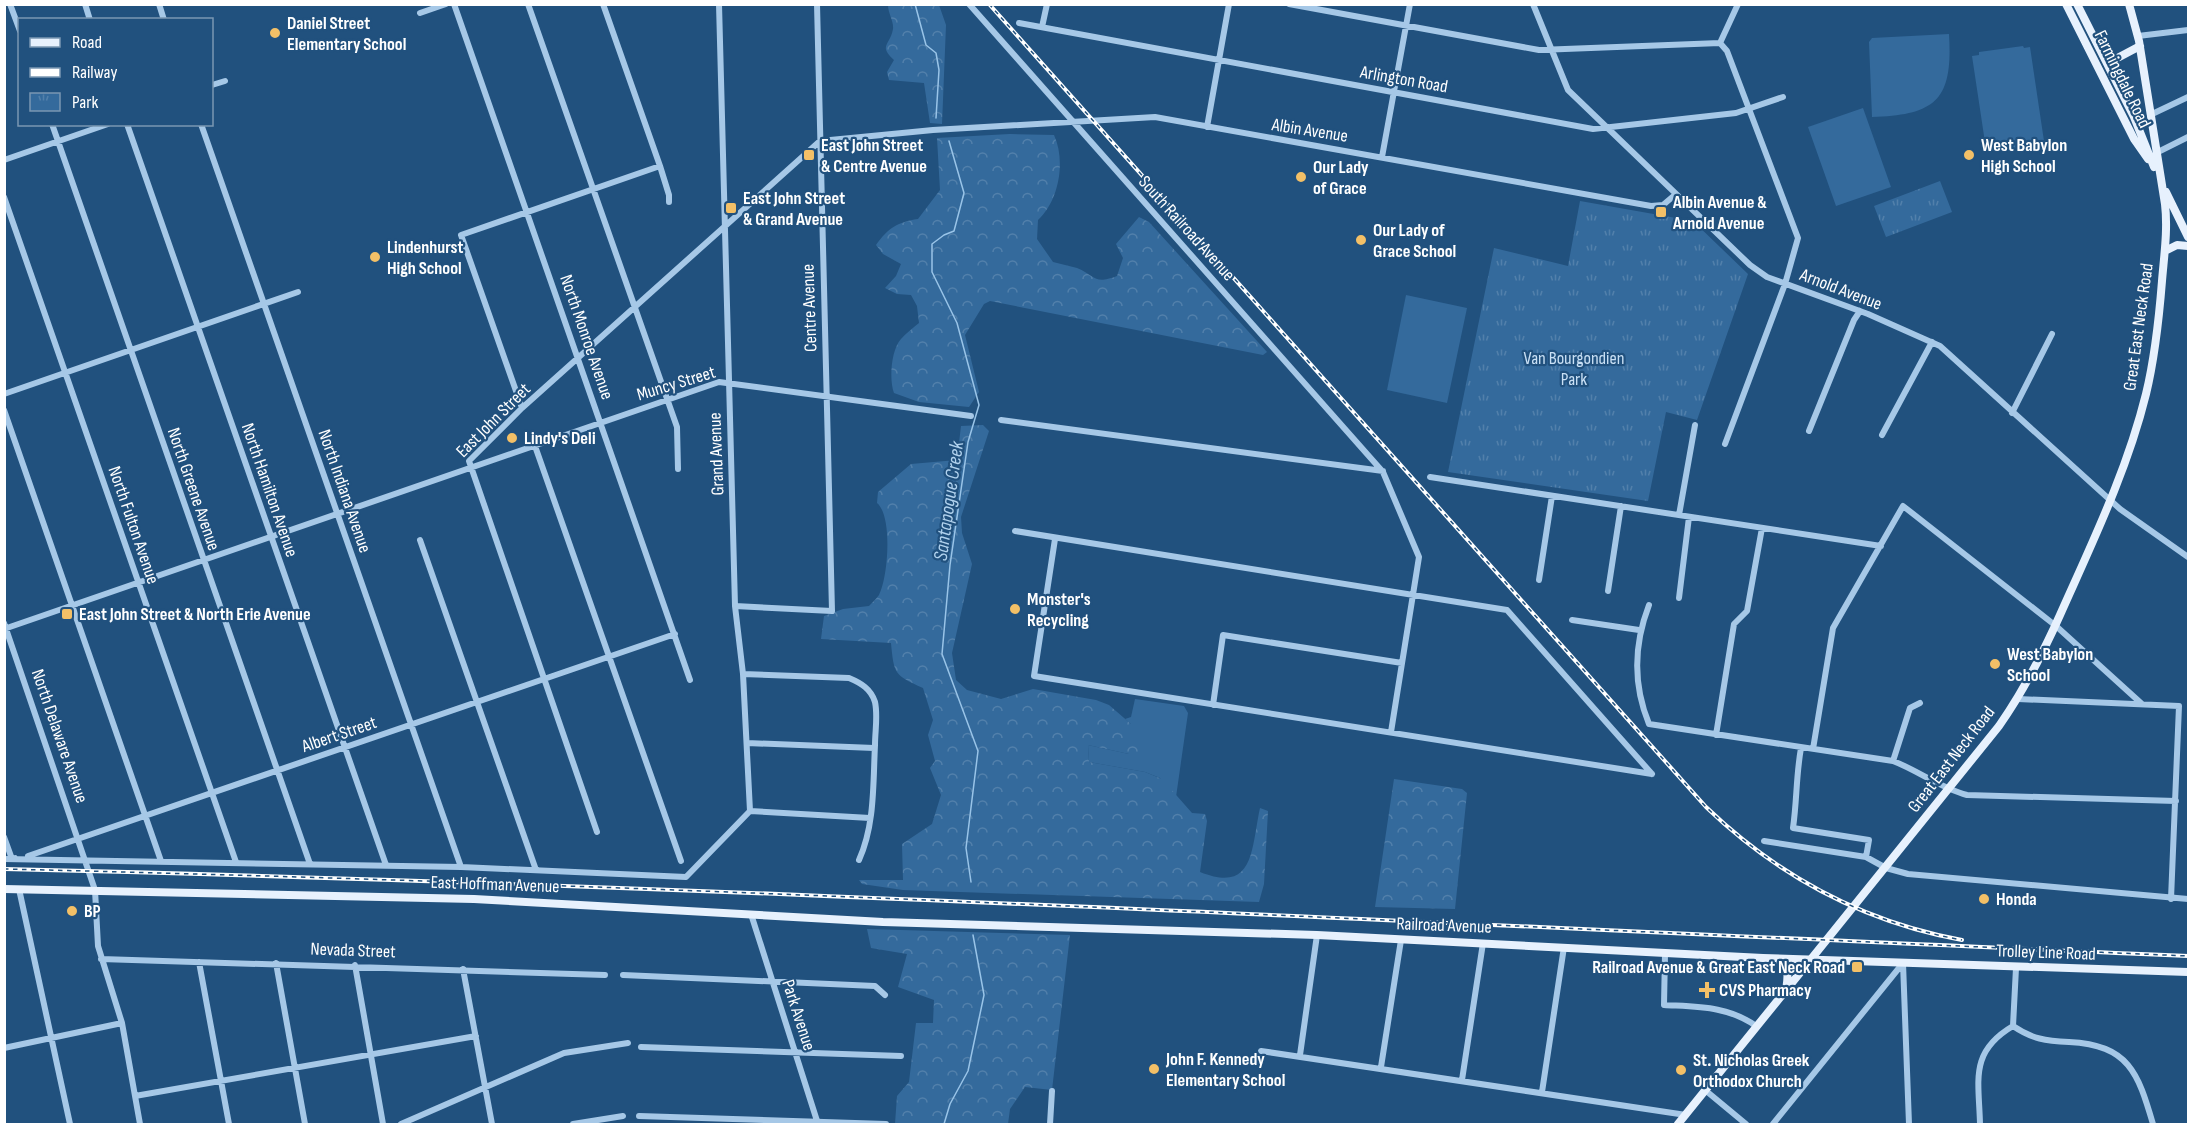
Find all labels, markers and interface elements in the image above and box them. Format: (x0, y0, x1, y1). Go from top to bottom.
place label: Daniel Street Elementary School (287, 13, 406, 55)
legend (18, 18, 213, 126)
marker: Daniel Street Elementary School (268, 26, 282, 40)
street label: Farmingdale Road (2090, 27, 2155, 132)
text: Road (72, 32, 102, 53)
street label: Arlington Road (1358, 61, 1449, 98)
text: Railway (72, 62, 117, 83)
text: Park (72, 92, 98, 113)
street label: Albin Avenue (1269, 114, 1349, 147)
place label: East John Street & Centre Avenue (821, 135, 927, 177)
place label: West Babylon High School (1981, 135, 2067, 177)
marker: East John Street & Centre Avenue (802, 148, 816, 162)
marker: West Babylon High School (1962, 148, 1976, 162)
place label: Our Lady of Grace (1313, 157, 1369, 199)
marker: Our Lady of Grace (1294, 170, 1308, 184)
street label: South Railroad Avenue (1134, 171, 1239, 285)
place label: East John Street & Grand Avenue (743, 188, 845, 230)
place label: Albin Avenue & Arnold Avenue (1672, 192, 1767, 234)
marker: East John Street & Grand Avenue (724, 201, 738, 215)
marker: Albin Avenue & Arnold Avenue (1654, 205, 1668, 219)
place label: Our Lady of Grace School (1373, 220, 1456, 262)
marker: Our Lady of Grace School (1354, 233, 1368, 247)
place label: Lindenhurst High School (387, 237, 463, 279)
marker: Lindenhurst High School (368, 250, 382, 264)
street label: Great East Neck Road (2119, 262, 2158, 392)
street label: Centre Avenue (797, 264, 822, 352)
street label: Arnold Avenue (1796, 264, 1885, 315)
street label: North Monroe Avenue (555, 272, 618, 402)
park label: Van Bourgondien Park (1524, 348, 1624, 390)
street label: Muncy Street (634, 361, 718, 405)
street label: East John Street (452, 379, 535, 462)
street label: Grand Avenue (705, 412, 728, 496)
street label: North Hamilton Avenue (237, 421, 302, 560)
street label: North Greene Avenue (163, 425, 224, 553)
street label: North Indiana Avenue (314, 427, 375, 555)
place label: Lindy's Deli (524, 428, 596, 449)
marker: Lindy's Deli (505, 431, 519, 445)
water label: Santapogue Creek (929, 439, 969, 562)
street label: North Fulton Avenue (104, 464, 164, 587)
place label: Monster's Recycling (1027, 589, 1091, 631)
marker: Monster's Recycling (1008, 602, 1022, 616)
place label: East John Street & North Erie Avenue (79, 604, 311, 625)
marker: East John Street & North Erie Avenue (60, 607, 74, 621)
place label: West Babylon School (2007, 644, 2093, 686)
marker: West Babylon School (1988, 657, 2002, 671)
street label: North Delaware Avenue (27, 666, 92, 806)
street label: Great East Neck Road (1904, 702, 1999, 816)
street label: Albert Street (298, 712, 380, 757)
street label: East Hoffman Avenue (430, 872, 560, 897)
place label: Honda (1996, 889, 2037, 910)
marker: Honda (1977, 892, 1991, 906)
place label: BP (84, 901, 101, 922)
marker: BP (65, 904, 79, 918)
street label: Railroad Avenue (1396, 913, 1492, 938)
street label: Nevada Street (310, 939, 396, 962)
street label: Trolley Line Road (1996, 940, 2096, 965)
place label: Railroad Avenue & Great East Neck Road (1592, 957, 1845, 978)
marker: Railroad Avenue & Great East Neck Road (1850, 960, 1864, 974)
street label: Park Avenue (777, 977, 820, 1053)
place label: CVS Pharmacy (1719, 980, 1812, 1001)
marker: CVS Pharmacy (1700, 983, 1714, 997)
place label: John F. Kennedy Elementary School (1165, 1049, 1285, 1091)
place label: St. Nicholas Greek Orthodox Church (1693, 1050, 1810, 1092)
marker: John F. Kennedy Elementary School (1147, 1062, 1161, 1076)
marker: St. Nicholas Greek Orthodox Church (1674, 1063, 1688, 1077)

